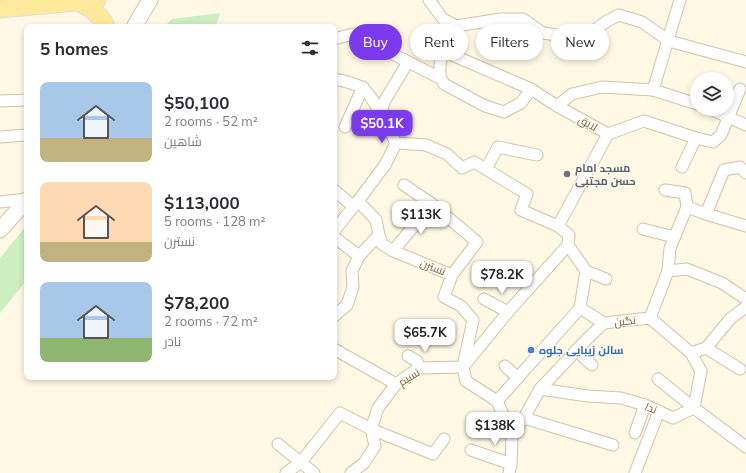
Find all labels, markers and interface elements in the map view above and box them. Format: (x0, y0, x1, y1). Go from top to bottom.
chip: Buy (349, 24, 402, 60)
chip: Rent (410, 24, 468, 60)
chip: Filters (476, 24, 543, 60)
chip: New (551, 24, 609, 60)
icon: filters (299, 37, 321, 59)
text: 5 homes (40, 38, 108, 59)
map controls (690, 72, 734, 116)
button: layers (690, 72, 734, 116)
text: $50,100 (164, 92, 229, 113)
icon: home (72, 98, 120, 146)
pin: $50.1K (349, 110, 415, 144)
street label: لایق (576, 112, 600, 134)
text: 2 rooms · 52 m² (164, 113, 258, 129)
text: $50.1K (360, 115, 404, 131)
text: شاهین (164, 133, 202, 149)
place label: مسجد امام حسن مجتبی (575, 161, 636, 188)
marker: مسجد امام حسن مجتبی (562, 169, 572, 179)
text: $113,000 (164, 192, 240, 213)
icon: home (72, 198, 120, 246)
pin: $113K (393, 201, 449, 235)
text: $113K (401, 206, 441, 222)
text: 5 rooms · 128 m² (164, 213, 265, 229)
text: نسترن (164, 233, 195, 249)
street label: نسترن (418, 256, 448, 278)
pin: $78.2K (469, 261, 535, 295)
text: $78.2K (480, 266, 524, 282)
text: $78,200 (164, 292, 229, 313)
icon: home (72, 298, 120, 346)
text: 2 rooms · 72 m² (164, 313, 258, 329)
street label: نگین (613, 313, 637, 329)
pin: $65.7K (392, 319, 458, 353)
text: $65.7K (403, 324, 447, 340)
text: نادر (164, 333, 181, 349)
place label: سالن زیبایی جلوه (539, 343, 624, 358)
marker: سالن زیبایی جلوه (526, 345, 536, 355)
street label: نسیم (396, 365, 423, 390)
street label: ندا (643, 399, 659, 417)
pin: $138K (467, 412, 523, 446)
text: $138K (475, 417, 515, 433)

